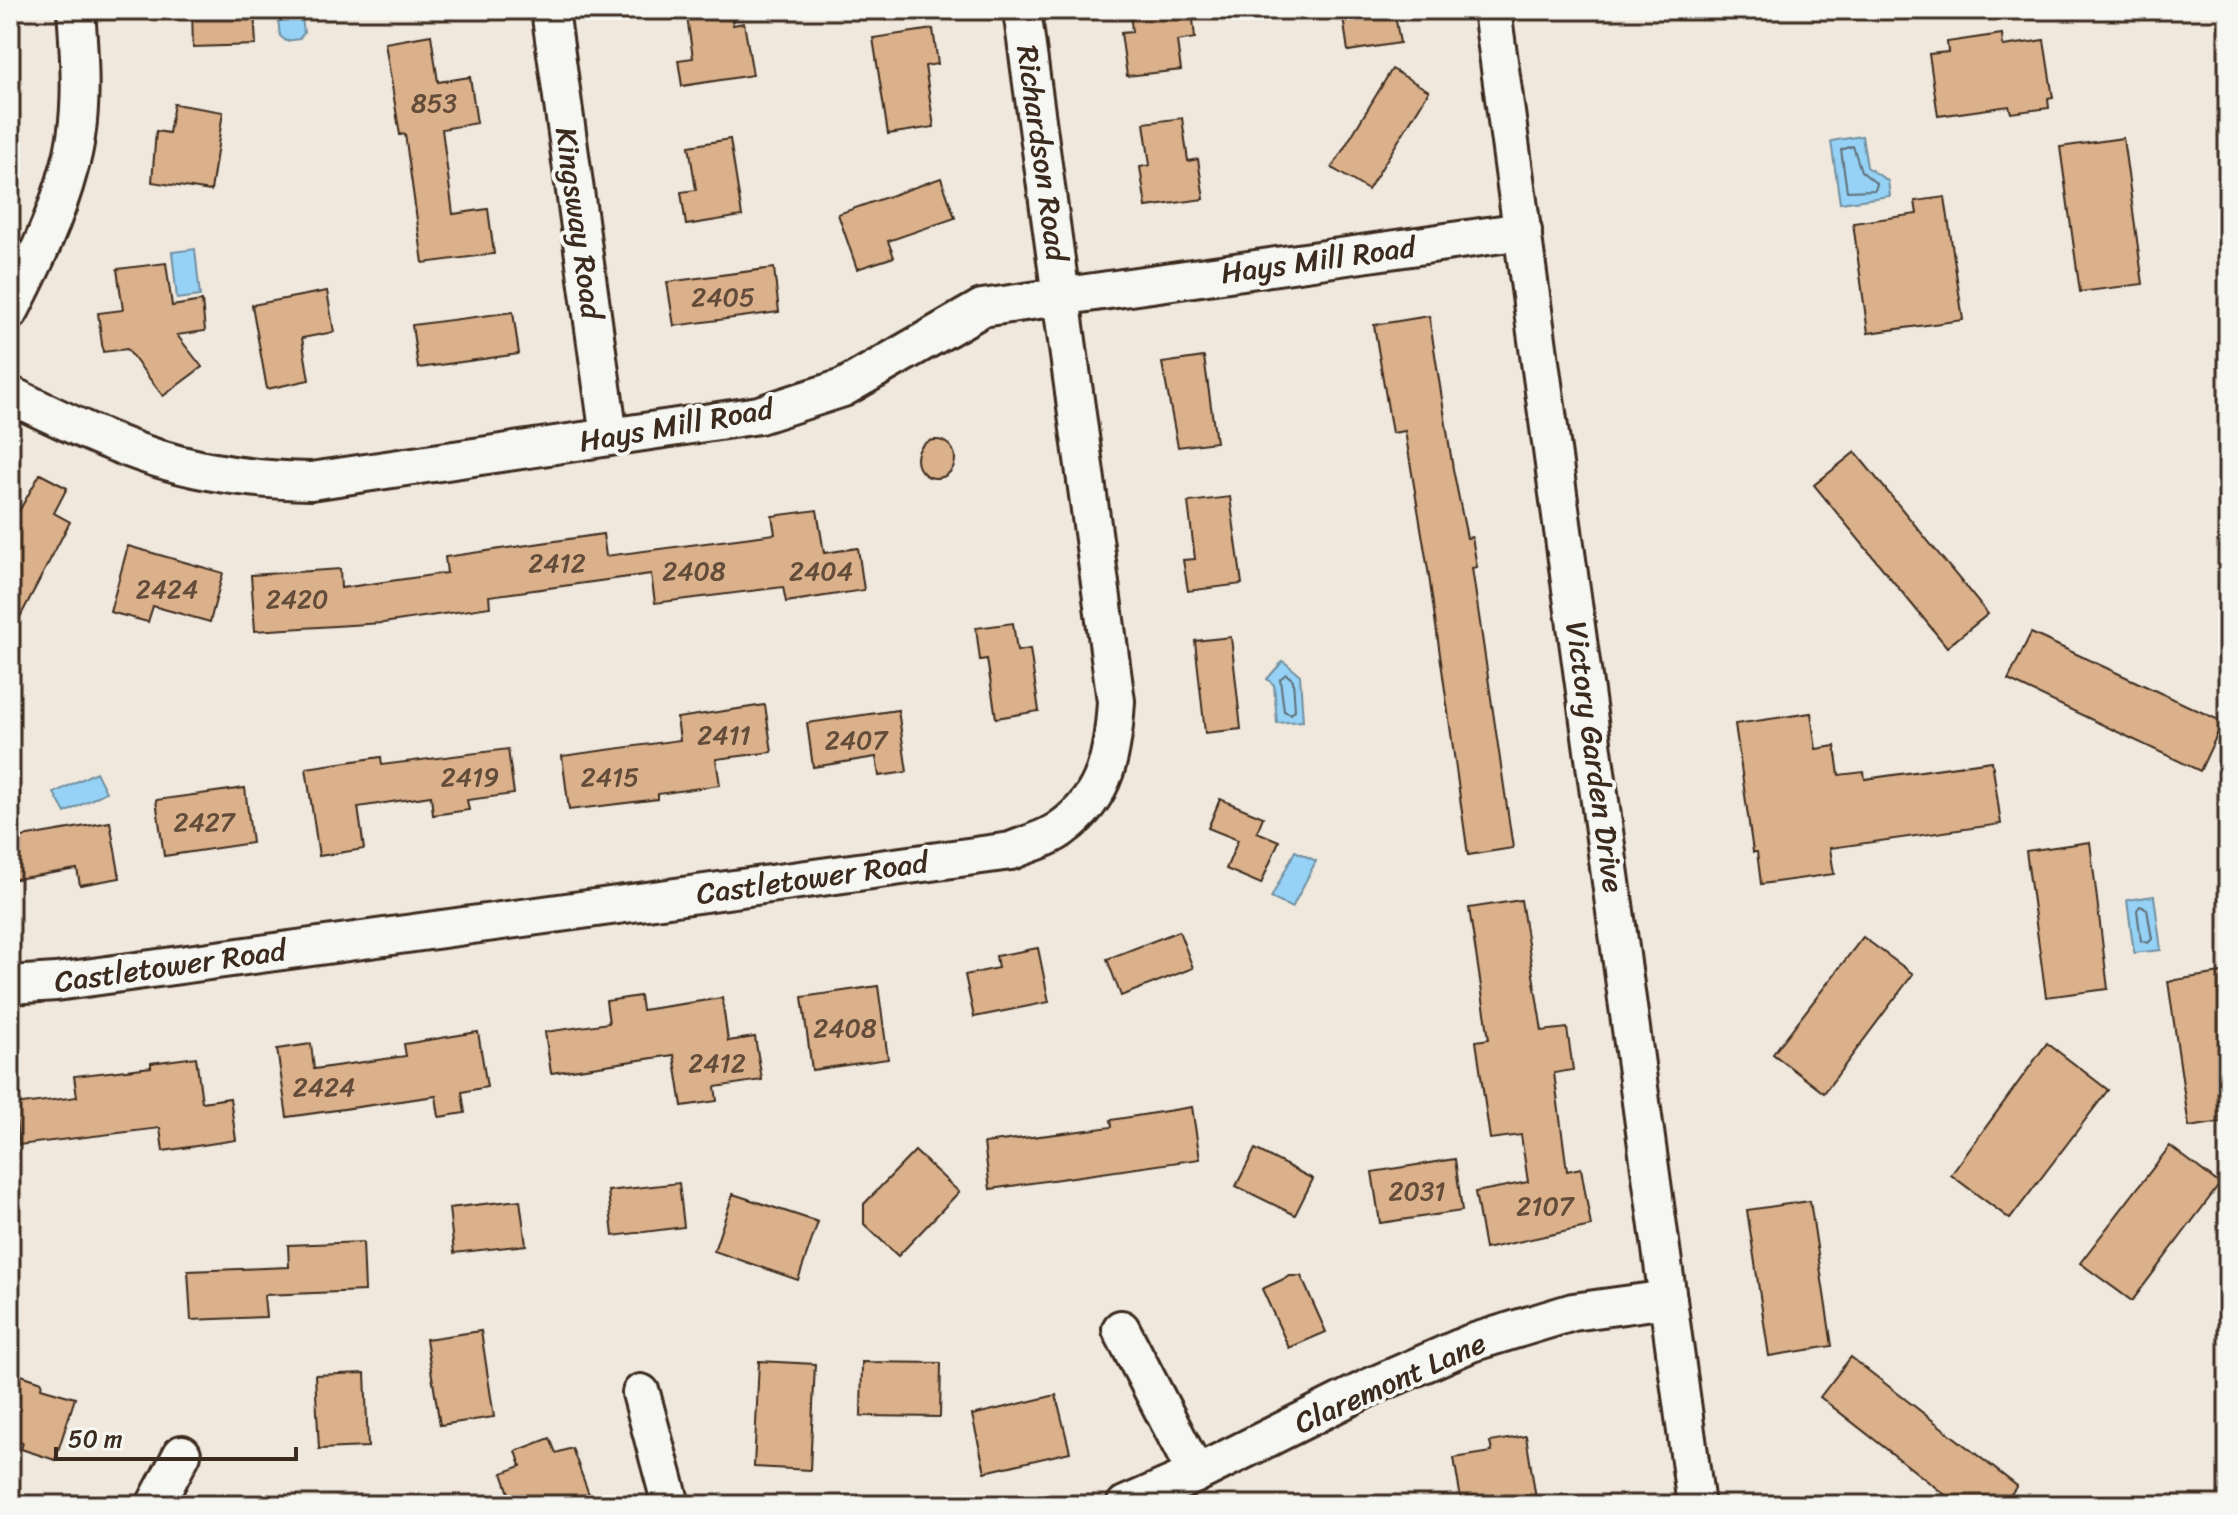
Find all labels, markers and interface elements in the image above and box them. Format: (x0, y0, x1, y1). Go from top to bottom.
street label: Richardson Road (1000, 42, 1084, 267)
house number: 853 (411, 80, 457, 126)
street label: Kingsway Road (539, 124, 619, 325)
street label: Hays Mill Road (1217, 219, 1421, 300)
house number: 2405 (691, 274, 755, 320)
street label: Hays Mill Road (575, 381, 779, 469)
house number: 2412 (528, 540, 586, 586)
house number: 2408 (662, 548, 726, 594)
house number: 2404 (789, 548, 853, 594)
house number: 2424 (136, 566, 198, 612)
house number: 2420 (266, 576, 328, 622)
street label: Victory Garden Drive (1549, 618, 1641, 896)
house number: 2411 (697, 712, 751, 758)
house number: 2407 (825, 717, 889, 763)
house number: 2419 (441, 754, 499, 800)
house number: 2415 (581, 754, 639, 800)
house number: 2427 (173, 799, 237, 845)
street label: Castletower Road (693, 835, 933, 921)
street label: Castletower Road (51, 923, 291, 1009)
house number: 2408 (813, 1005, 877, 1051)
house number: 2412 (688, 1040, 746, 1086)
house number: 2424 (293, 1064, 355, 1110)
house number: 2031 (1389, 1168, 1445, 1214)
house number: 2107 (1516, 1183, 1576, 1229)
street label: Claremont Lane (1285, 1317, 1495, 1449)
scale bar (56, 1411, 296, 1461)
text: 50 m (68, 1418, 123, 1460)

